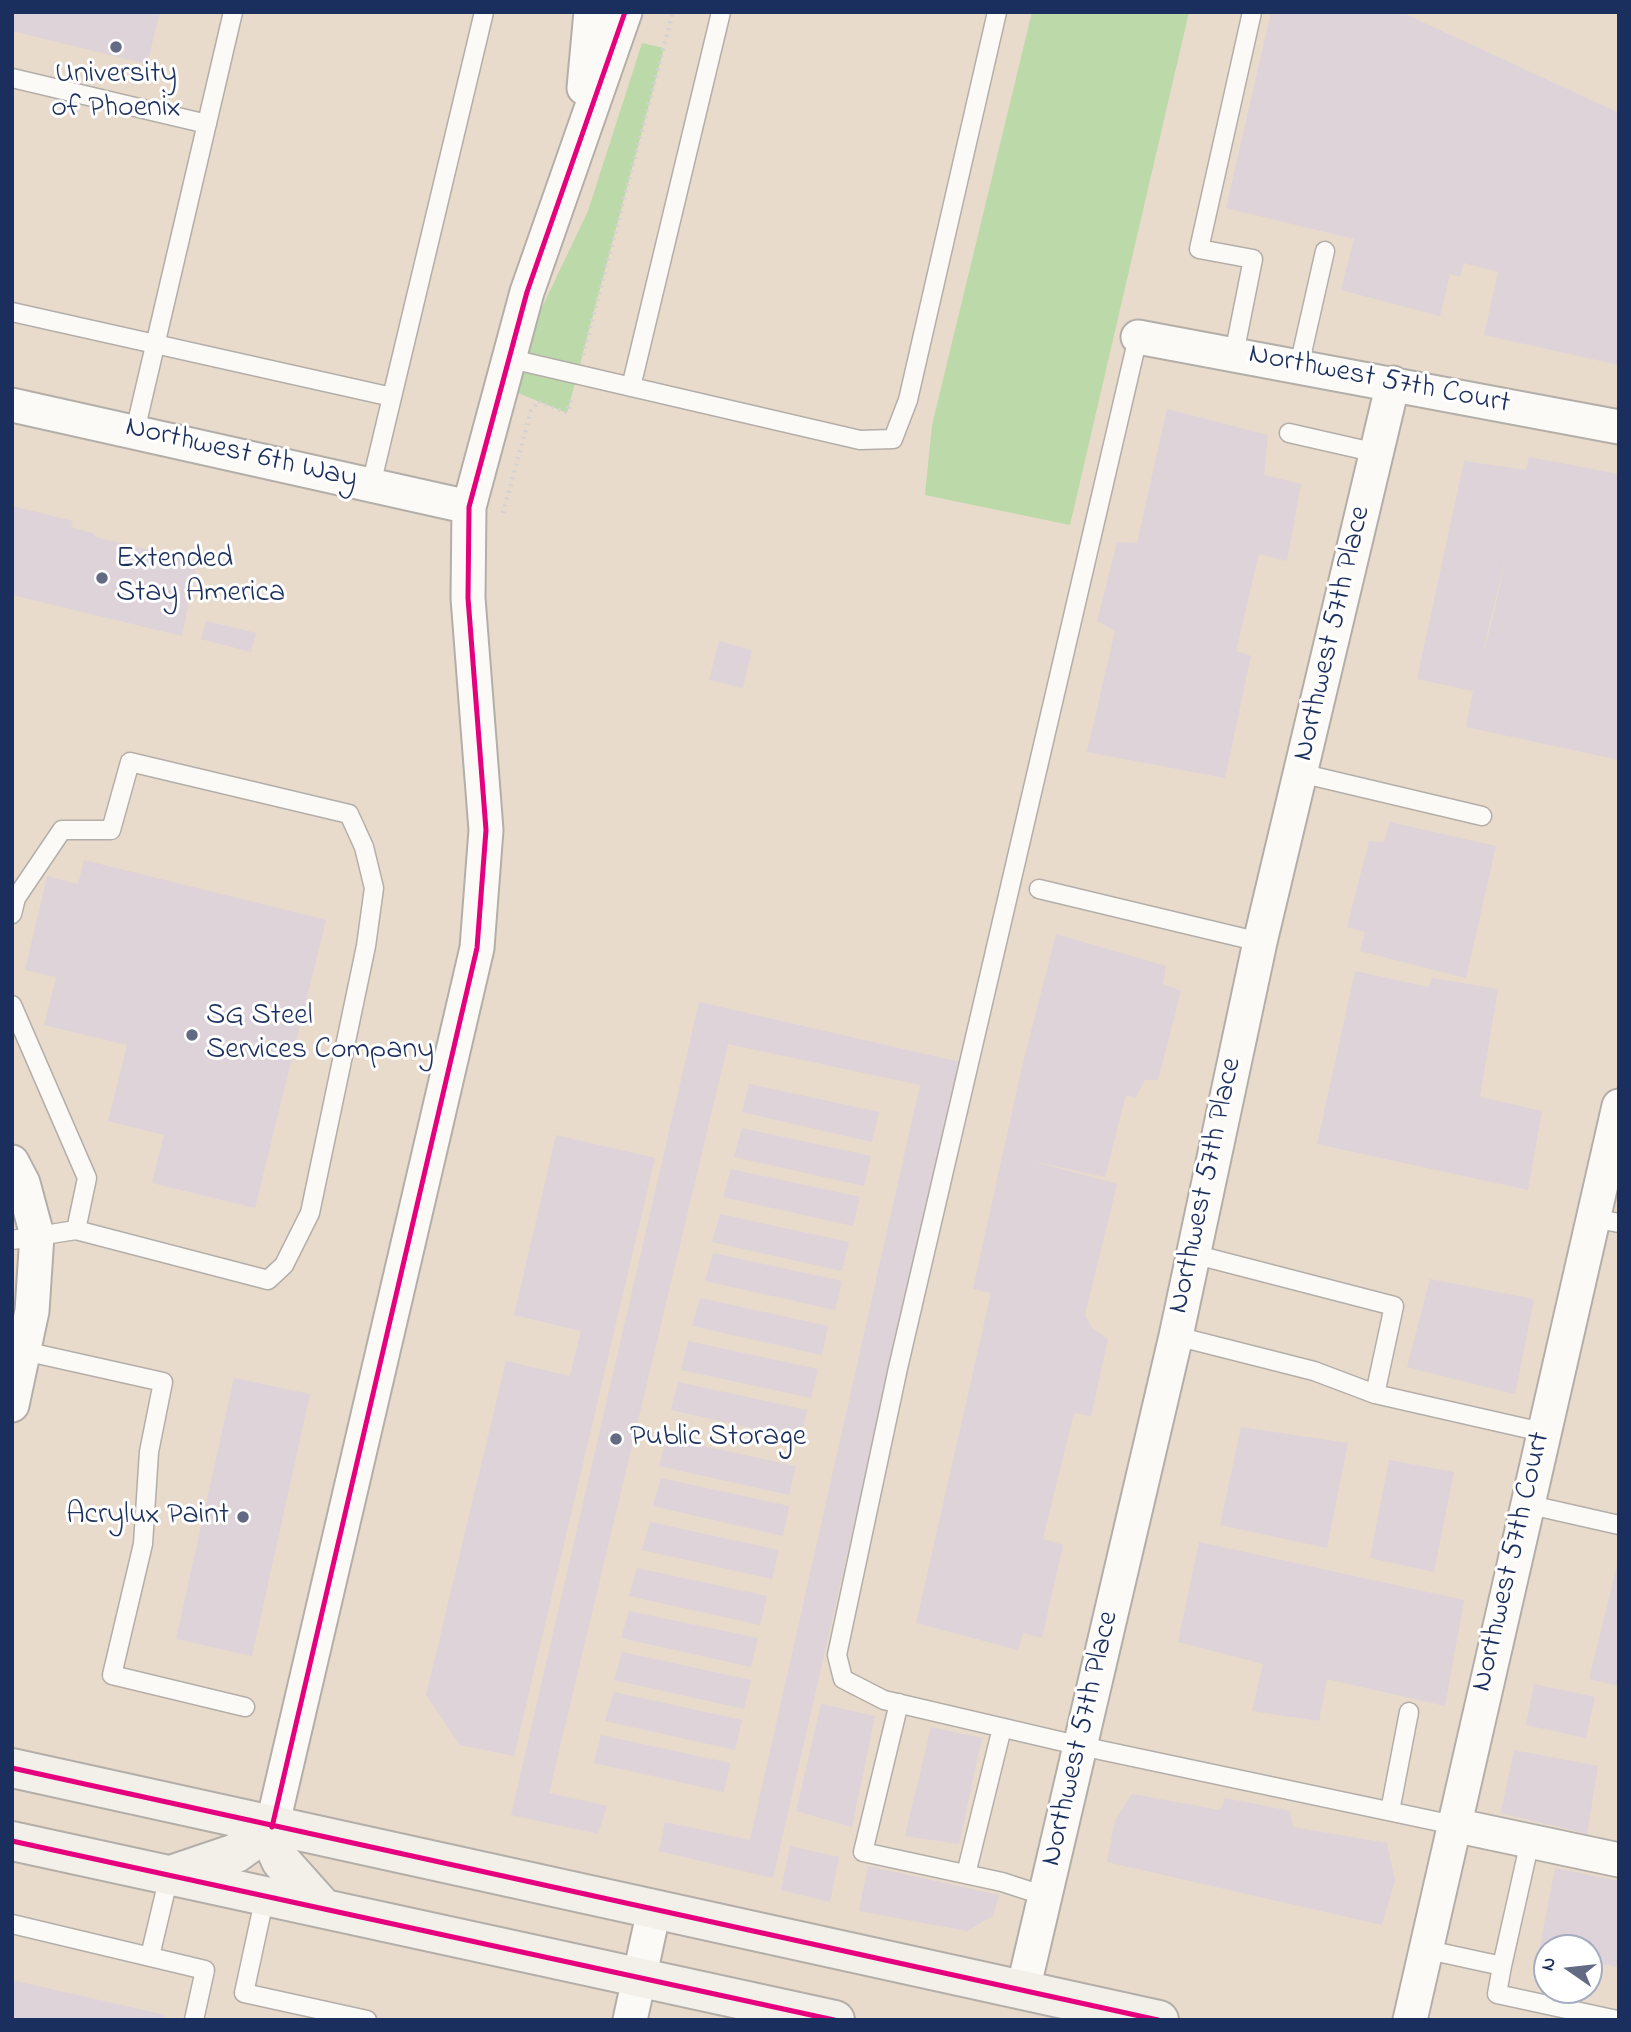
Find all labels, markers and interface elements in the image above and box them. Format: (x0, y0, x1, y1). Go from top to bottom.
marker: University of Phoenix (108, 39, 124, 55)
place label: University of Phoenix (51, 58, 181, 128)
street label: Northwest 57th Court (1245, 338, 1513, 424)
street label: Northwest 6th Way (122, 411, 360, 499)
street label: Northwest 57th Place (1287, 503, 1381, 765)
place label: Extended Stay America (116, 543, 285, 614)
marker: Extended Stay America (94, 570, 110, 586)
place label: SG Steel Services Company (206, 1000, 434, 1070)
marker: SG Steel Services Company (184, 1027, 200, 1043)
street label: Northwest 57th Place (1162, 1055, 1252, 1317)
place label: Public Storage (630, 1421, 806, 1457)
street label: Northwest 57th Court (1466, 1429, 1560, 1695)
marker: Public Storage (608, 1431, 624, 1447)
place label: Acrylux Paint (66, 1499, 229, 1535)
marker: Acrylux Paint (235, 1509, 251, 1525)
street label: Northwest 57th Place (1035, 1608, 1129, 1870)
north arrow (1533, 1934, 1603, 2004)
text: N (1534, 1955, 1564, 1974)

